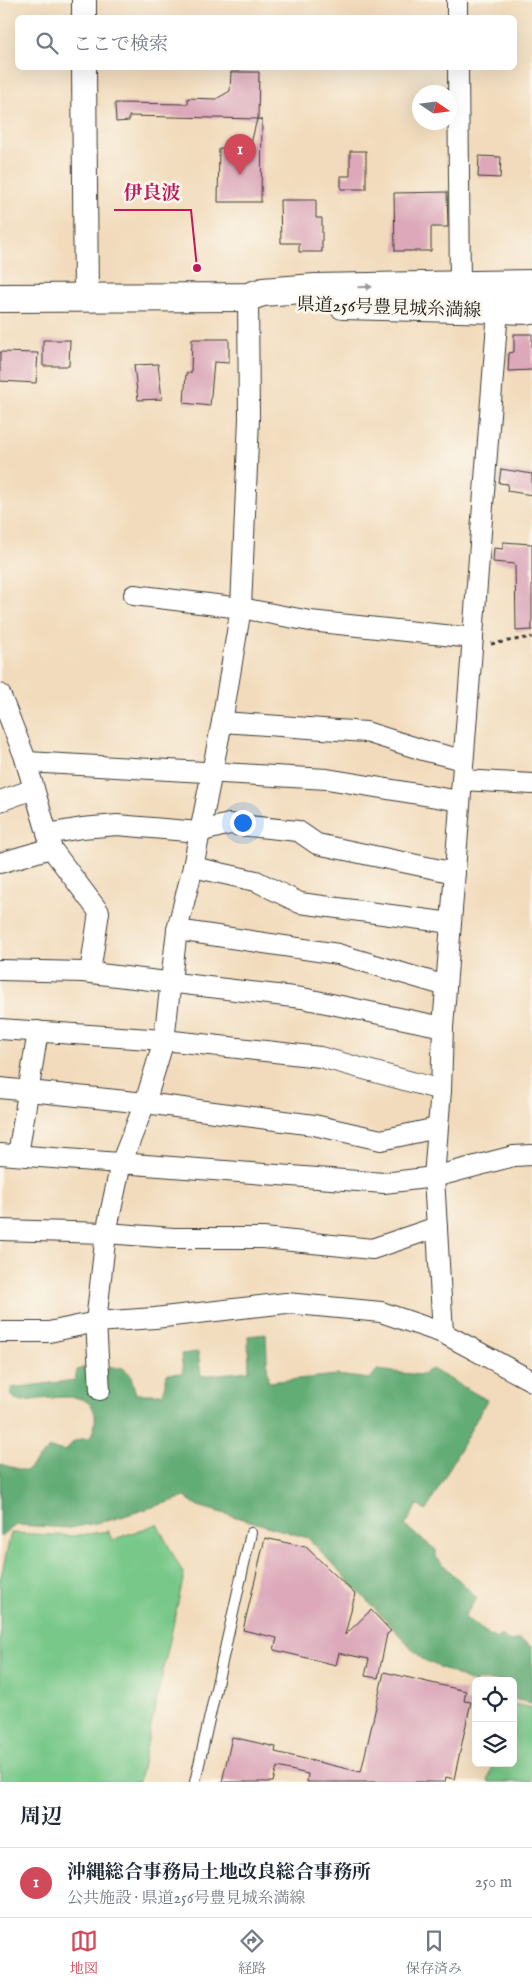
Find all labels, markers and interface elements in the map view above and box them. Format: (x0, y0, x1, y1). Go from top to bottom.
search box (15, 15, 517, 70)
icon: search (33, 29, 61, 57)
text: ここで検索 (73, 33, 168, 57)
north arrow (412, 85, 457, 130)
pin: 1 (224, 134, 256, 175)
callout: 伊良波 (114, 176, 191, 210)
text: 伊良波 (123, 182, 181, 206)
one-way arrow (358, 283, 374, 291)
street label: 県道256号豊見城糸満線 (296, 294, 482, 323)
your location (230, 810, 256, 836)
map controls (472, 1677, 517, 1767)
button: locate (472, 1677, 517, 1722)
button: layers (472, 1722, 517, 1767)
text: 周辺 (20, 1804, 62, 1831)
text: 沖縄総合事務局土地改良総合事務所 (67, 1861, 371, 1885)
text: 1 (33, 1873, 39, 1893)
text: 250 m (475, 1873, 512, 1893)
text: 公共施設 · 県道256号豊見城糸満線 (67, 1889, 305, 1909)
tab: 地図 (70, 1927, 98, 1978)
tab: 経路 (238, 1927, 266, 1978)
tab: 保存済み (406, 1927, 462, 1978)

